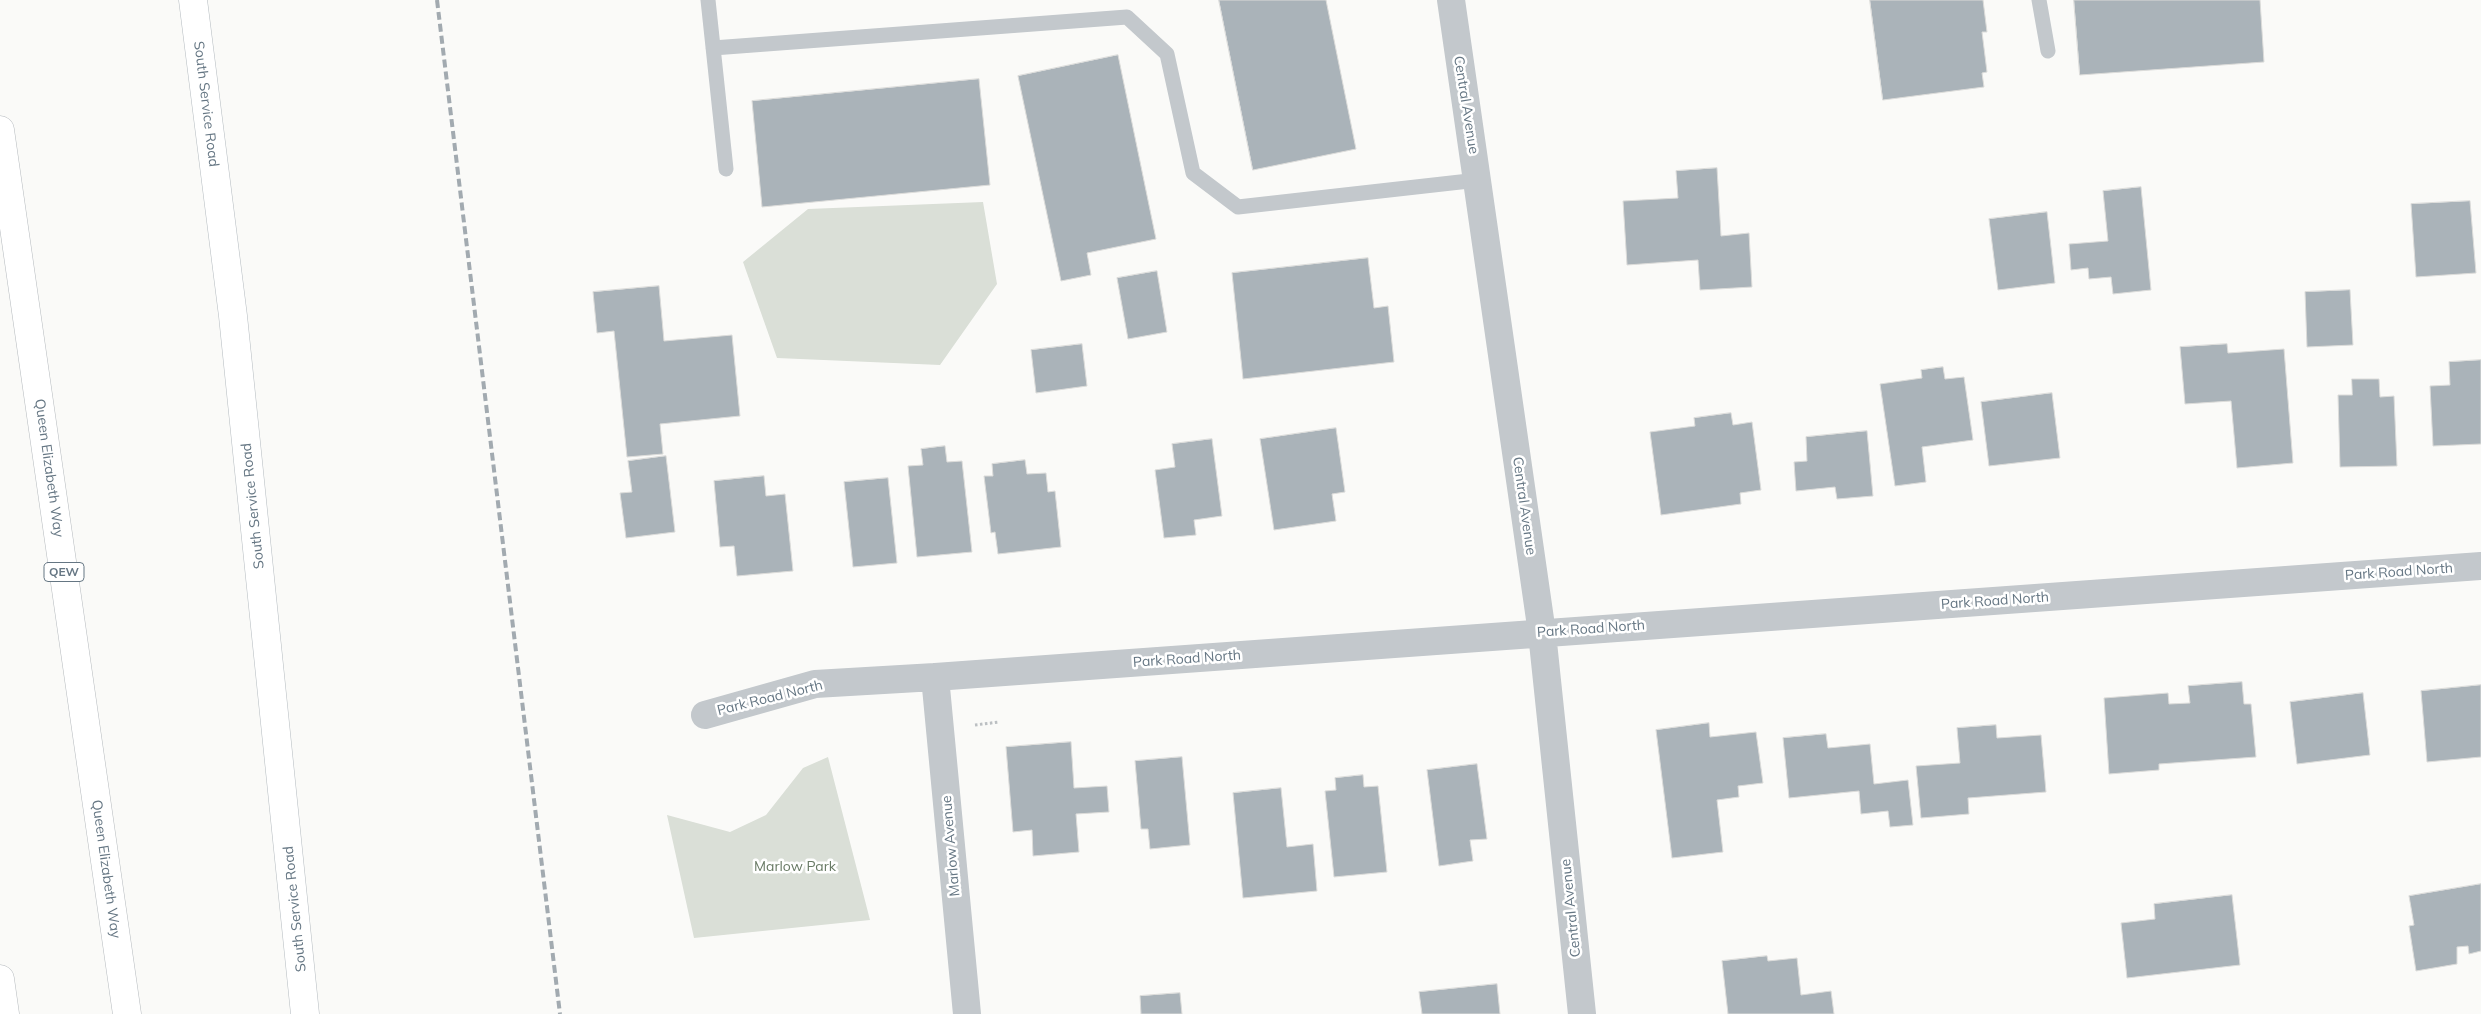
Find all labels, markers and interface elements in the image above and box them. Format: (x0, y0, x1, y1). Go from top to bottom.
street label: South Service Road (190, 40, 222, 168)
street label: Central Avenue (1450, 55, 1482, 155)
street label: Queen Elizabeth Way (31, 398, 67, 538)
street label: South Service Road (238, 442, 268, 570)
street label: Central Avenue (1509, 456, 1539, 556)
street label: Park Road North (2344, 560, 2454, 584)
road number: QEW (44, 562, 84, 582)
street label: Park Road North (1940, 589, 2050, 613)
street label: Park Road North (1536, 617, 1646, 641)
street label: Park Road North (1132, 647, 1242, 671)
street label: Park Road North (716, 677, 824, 719)
street label: Marlow Avenue (938, 795, 964, 897)
street label: Queen Elizabeth Way (88, 799, 124, 939)
street label: South Service Road (280, 845, 310, 973)
street label: Central Avenue (1557, 858, 1585, 958)
park label: Marlow Park (754, 859, 836, 875)

